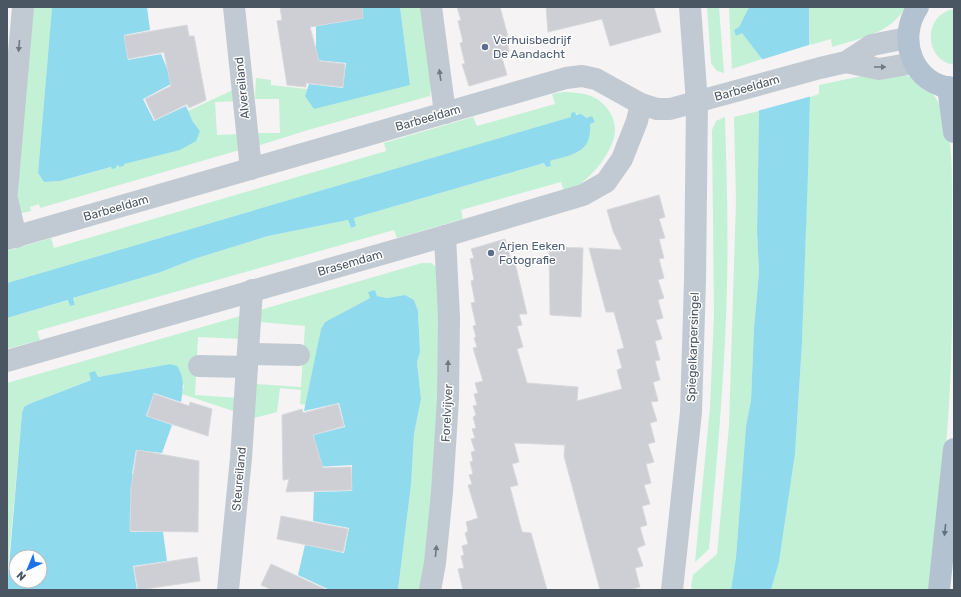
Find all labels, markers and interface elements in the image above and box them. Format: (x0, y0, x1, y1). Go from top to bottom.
place label: Verhuisbedrijf De Aandacht (493, 33, 572, 61)
one-way arrow (16, 40, 23, 52)
marker: Verhuisbedrijf De Aandacht (480, 42, 490, 52)
street label: Alvereiland (232, 56, 252, 120)
one-way arrow (874, 64, 887, 70)
one-way arrow (437, 69, 443, 81)
street label: Barbeeldam (713, 72, 781, 104)
street label: Barbeeldam (394, 102, 462, 134)
street label: Barbeeldam (82, 192, 150, 224)
place label: Arjen Eeken Fotografie (499, 239, 565, 267)
street label: Brasemdam (316, 247, 384, 279)
marker: Arjen Eeken Fotografie (486, 248, 496, 258)
street label: Spiegelkarpersingel (684, 292, 702, 402)
one-way arrow (445, 360, 452, 372)
street label: Forelvijver (438, 383, 456, 442)
street label: Steureiland (229, 446, 249, 512)
one-way arrow (942, 524, 949, 536)
one-way arrow (433, 545, 439, 558)
north arrow (8, 549, 48, 589)
text: N (14, 568, 29, 583)

